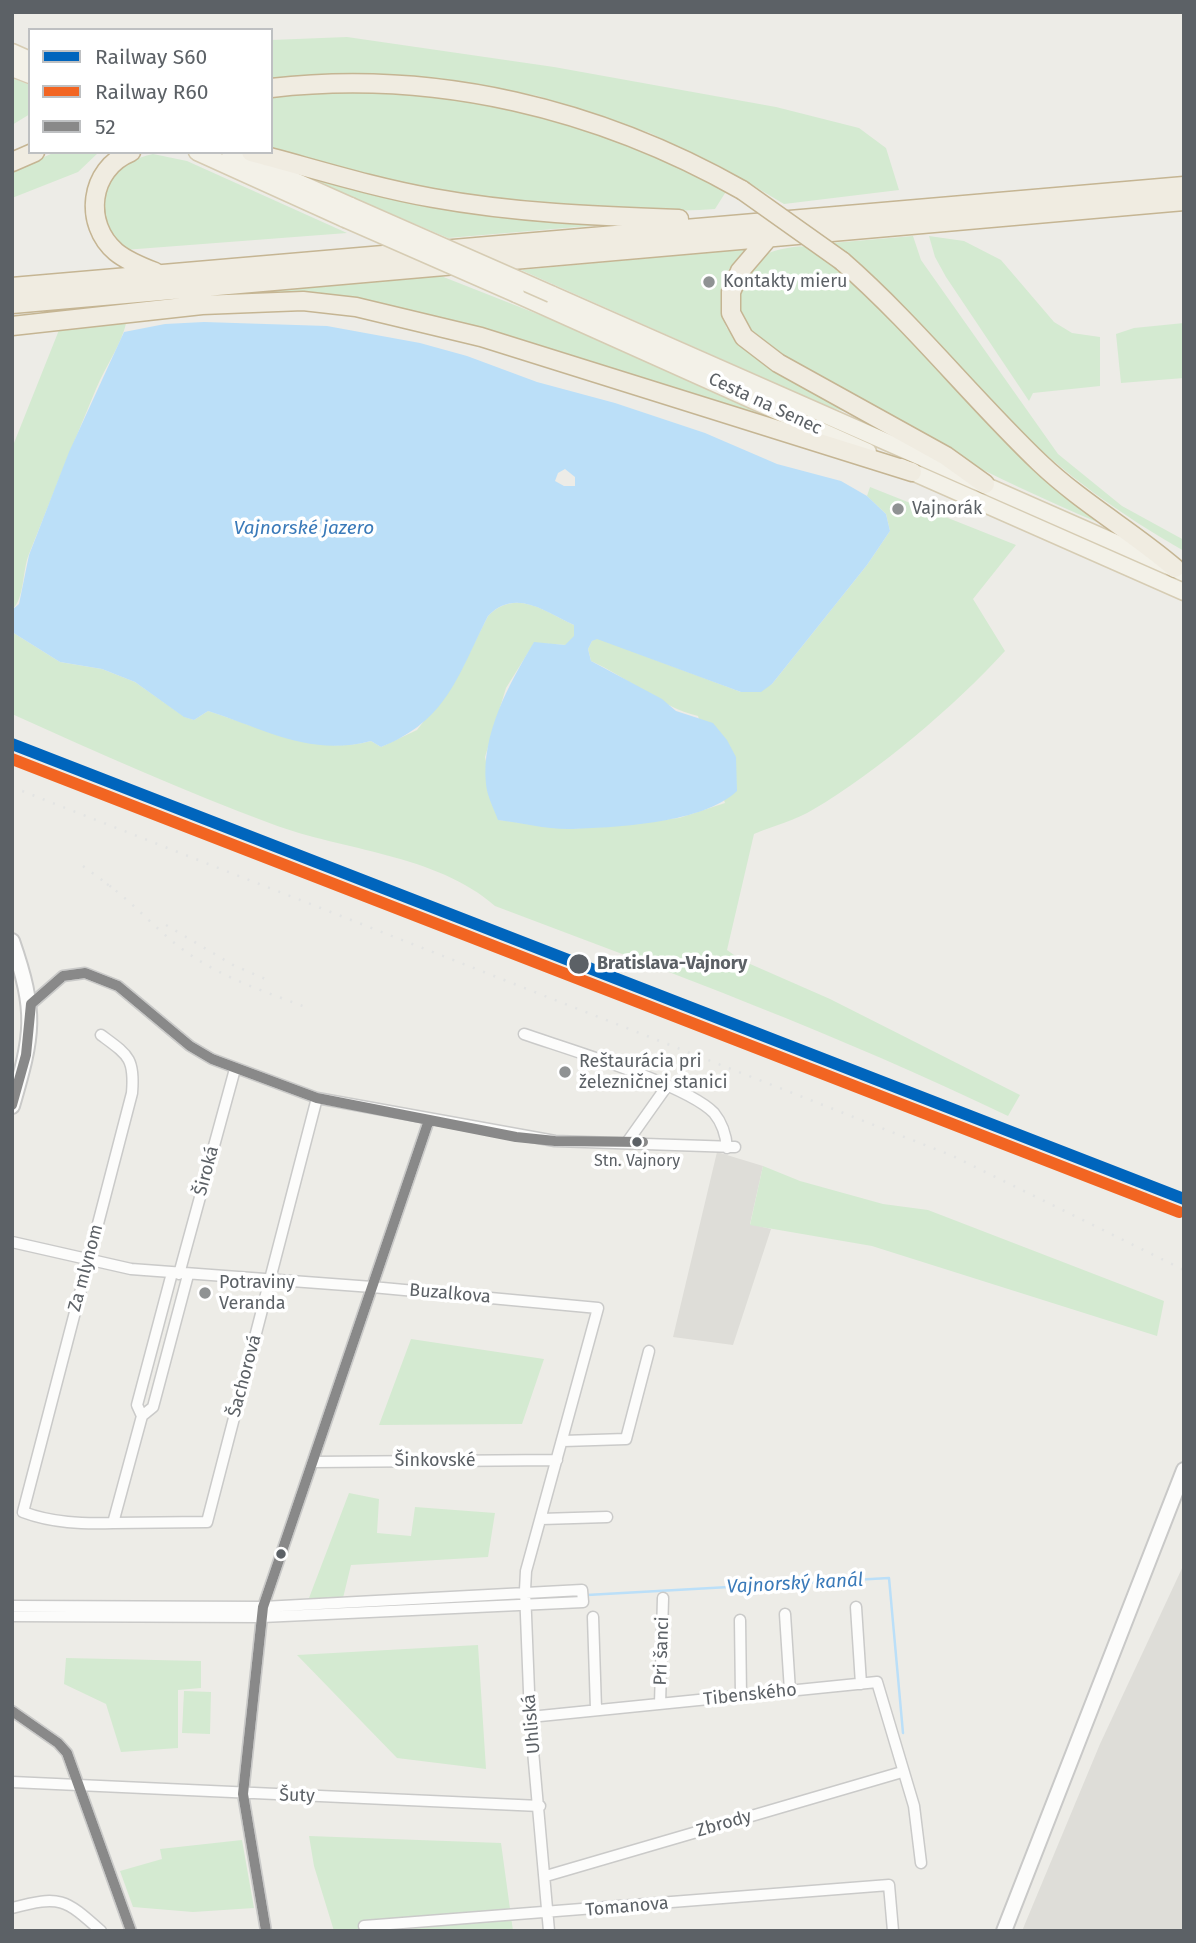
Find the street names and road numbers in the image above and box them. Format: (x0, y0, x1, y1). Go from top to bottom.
street label: Cesta na Senec (705, 368, 825, 440)
street label: Široká (190, 1144, 224, 1198)
street label: Za mlynom (64, 1222, 108, 1314)
street label: Buzalkova (408, 1280, 492, 1308)
street label: Šachorová (224, 1332, 266, 1420)
street label: Šinkovské (395, 1450, 475, 1472)
street label: Pri šanci (650, 1616, 674, 1686)
street label: Tibenského (702, 1679, 798, 1711)
street label: Uhliská (519, 1693, 545, 1755)
street label: Šuty (279, 1785, 315, 1807)
street label: Zbrody (694, 1806, 754, 1842)
street label: Tomanova (585, 1893, 669, 1921)

